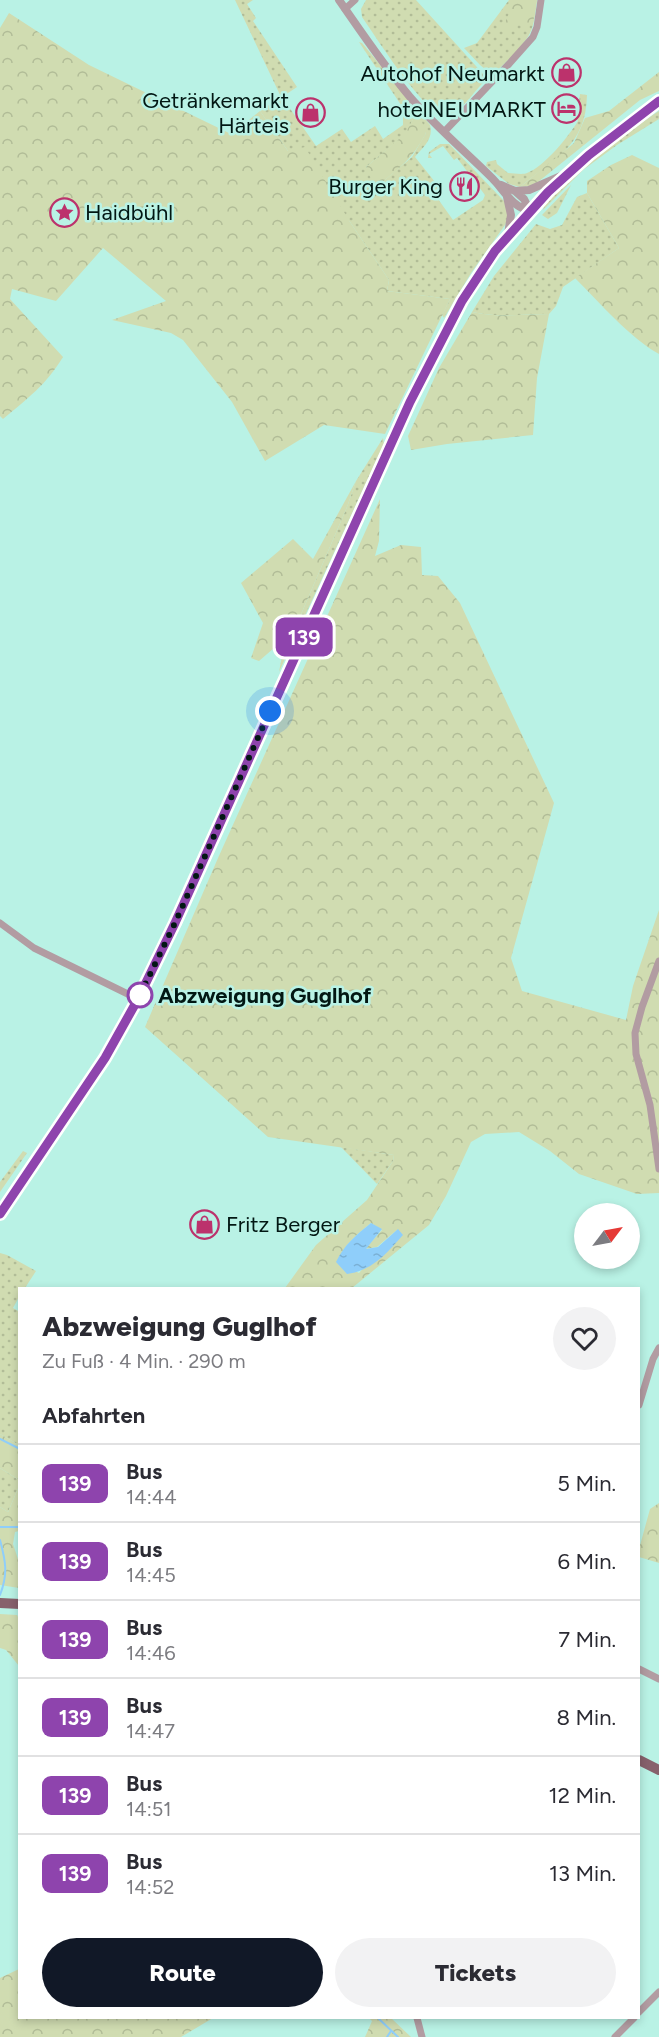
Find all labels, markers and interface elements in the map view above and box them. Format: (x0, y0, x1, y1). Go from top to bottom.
shop icon: Autohof Neumarkt (550, 57, 582, 89)
place label: Autohof Neumarkt (361, 60, 545, 87)
place label: Getränkemarkt Härteis (142, 87, 289, 139)
hotel icon: hotelNEUMARKT (551, 93, 583, 125)
place label: hotelNEUMARKT (377, 96, 546, 123)
shop icon: Getränkemarkt Härteis (294, 97, 326, 129)
restaurant icon: Burger King (448, 170, 480, 202)
place label: Burger King (328, 173, 443, 200)
place icon: Haidbühl (48, 196, 80, 228)
place label: Haidbühl (85, 199, 173, 226)
line badge: 139 (270, 618, 338, 656)
text: 139 (288, 625, 320, 650)
your location (255, 696, 285, 726)
marker: Abzweigung Guglhof (127, 982, 153, 1008)
place label: Abzweigung Guglhof (158, 982, 372, 1009)
north arrow (574, 1203, 640, 1269)
map controls (574, 1203, 640, 1269)
shop icon: Fritz Berger (189, 1208, 221, 1240)
place label: Fritz Berger (226, 1211, 341, 1238)
button: heart (553, 1307, 616, 1370)
text: Abzweigung Guglhof (42, 1309, 317, 1343)
text: Zu Fuß · 4 Min. · 290 m (42, 1349, 245, 1373)
text: Abfahrten (42, 1402, 145, 1429)
text: Bus (126, 1458, 162, 1485)
text: 5 Min. (557, 1470, 616, 1497)
text: 139 (59, 1471, 91, 1496)
text: 14:44 (126, 1485, 177, 1509)
text: Bus (126, 1536, 162, 1563)
text: 6 Min. (558, 1548, 616, 1575)
text: 139 (59, 1549, 91, 1574)
text: 14:45 (126, 1563, 176, 1587)
text: Bus (126, 1614, 162, 1641)
text: 7 Min. (558, 1626, 616, 1653)
text: 139 (59, 1627, 91, 1652)
text: 14:46 (126, 1641, 175, 1665)
text: Bus (126, 1692, 162, 1719)
text: 8 Min. (556, 1704, 616, 1731)
text: 139 (59, 1705, 91, 1730)
text: 14:47 (126, 1719, 175, 1743)
text: Bus (126, 1770, 162, 1797)
text: 12 Min. (549, 1782, 616, 1809)
text: 139 (59, 1783, 91, 1808)
text: 14:51 (126, 1797, 172, 1821)
text: Bus (126, 1848, 162, 1875)
text: 13 Min. (549, 1860, 616, 1887)
text: 139 (59, 1861, 91, 1886)
text: 14:52 (126, 1875, 174, 1899)
button: Route (42, 1938, 323, 2007)
button: Tickets (335, 1938, 616, 2007)

